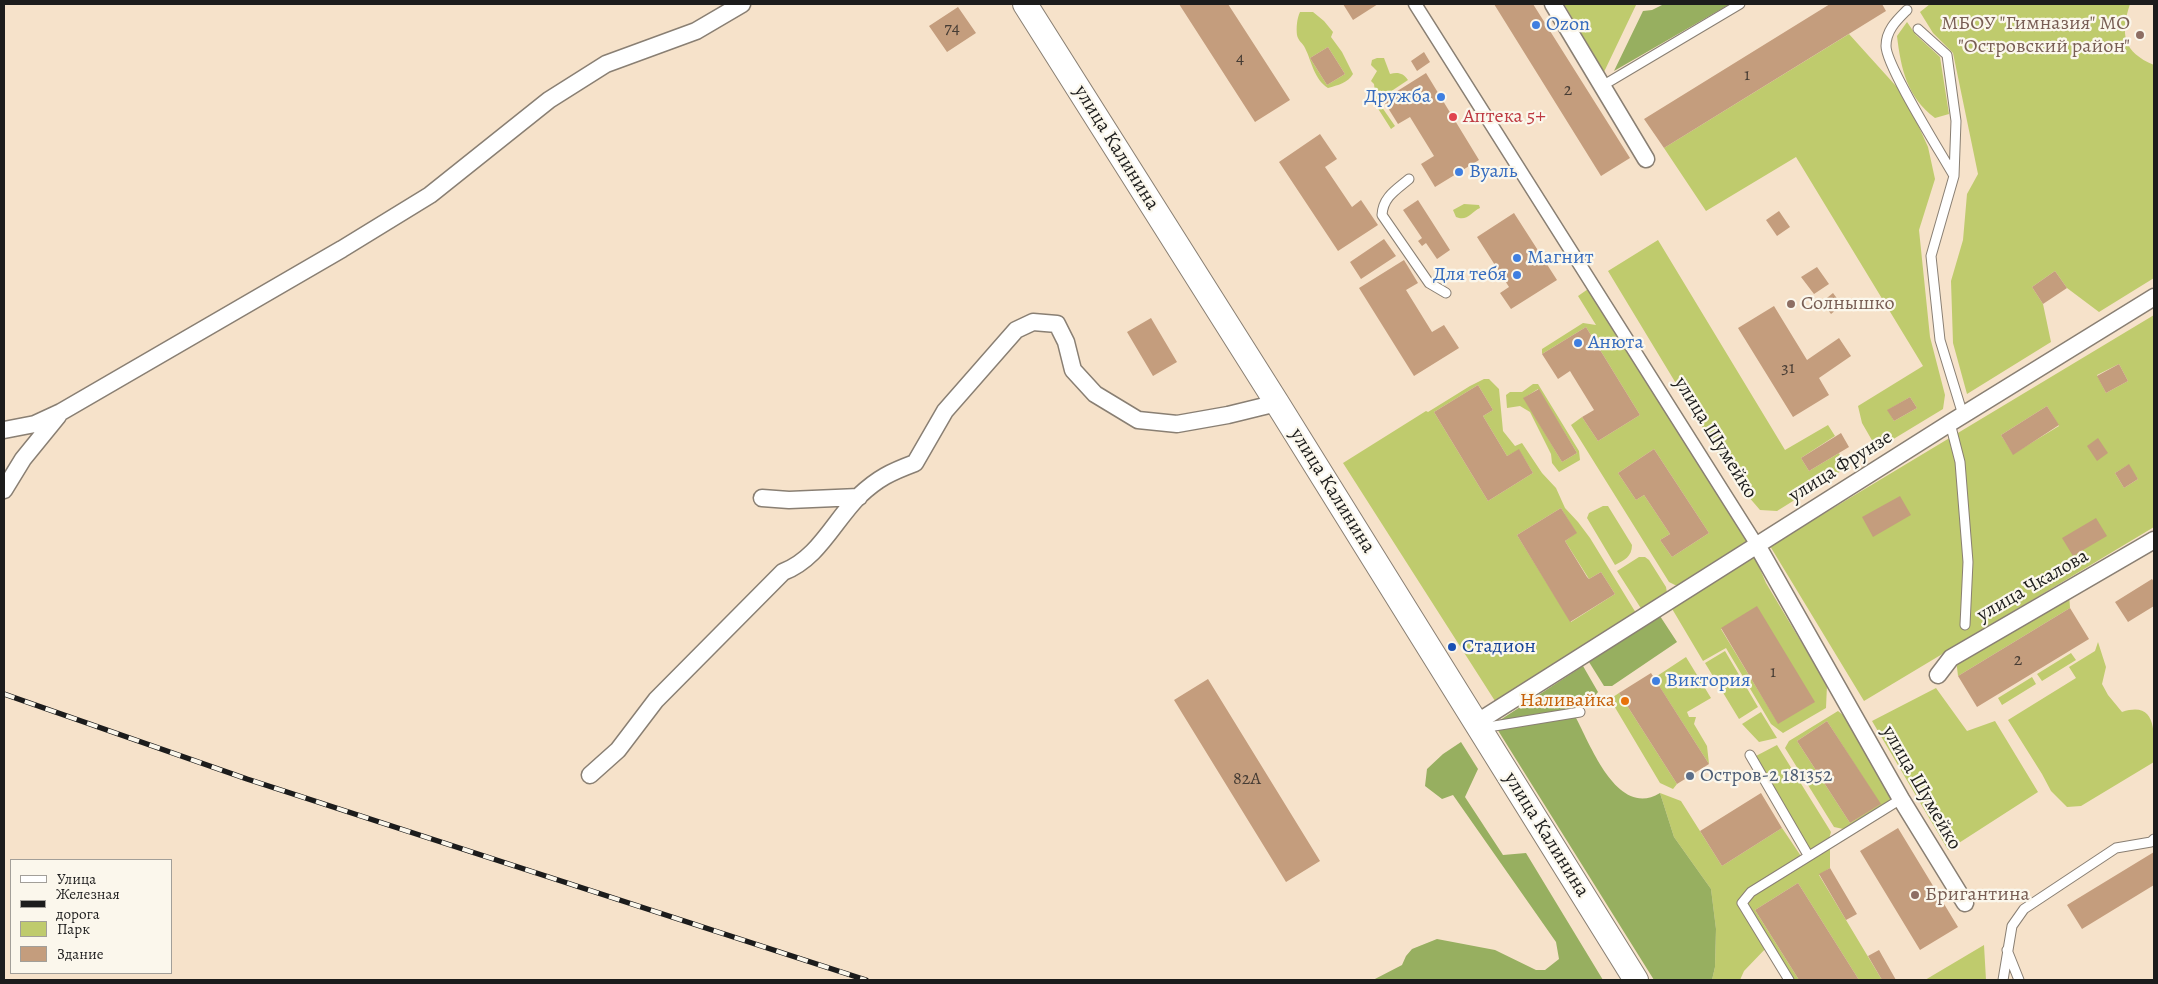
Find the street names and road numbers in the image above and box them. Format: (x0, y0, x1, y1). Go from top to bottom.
street label: улица Калинина (1068, 81, 1164, 215)
street label: улица Шумейко (1668, 373, 1762, 503)
street label: улица Калинина (1284, 424, 1380, 558)
street label: улица Фрунзе (1785, 426, 1897, 508)
street label: улица Чкалова (1973, 544, 2093, 628)
street label: улица Шумейко (1876, 722, 1966, 854)
street label: улица Калинина (1498, 768, 1594, 902)

